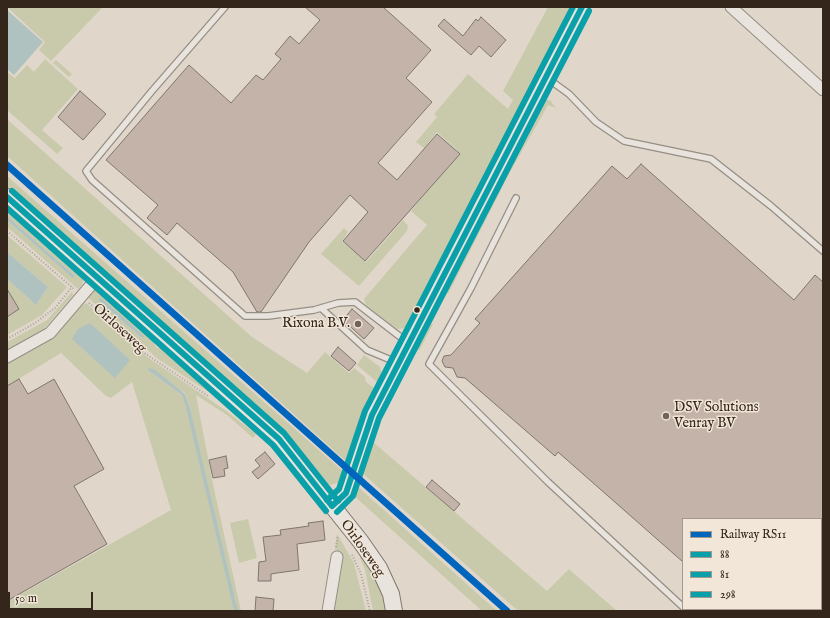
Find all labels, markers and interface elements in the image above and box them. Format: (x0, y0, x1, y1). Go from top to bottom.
street label: Oirloseweg (89, 301, 149, 357)
unlabelled marker (412, 305, 422, 315)
place label: Rixona B.V. (282, 316, 350, 332)
marker: Rixona B.V. (353, 319, 363, 329)
place label: DSV Solutions Venray BV (674, 400, 759, 432)
marker: DSV Solutions Venray BV (661, 411, 671, 421)
street label: Oirloseweg (336, 517, 388, 581)
legend (682, 518, 822, 610)
text: Railway RS11 (720, 527, 786, 542)
text: 88 (720, 547, 729, 562)
text: 81 (720, 567, 729, 582)
scale bar (10, 584, 95, 610)
text: 298 (720, 587, 736, 602)
text: 50 m (15, 591, 37, 606)

